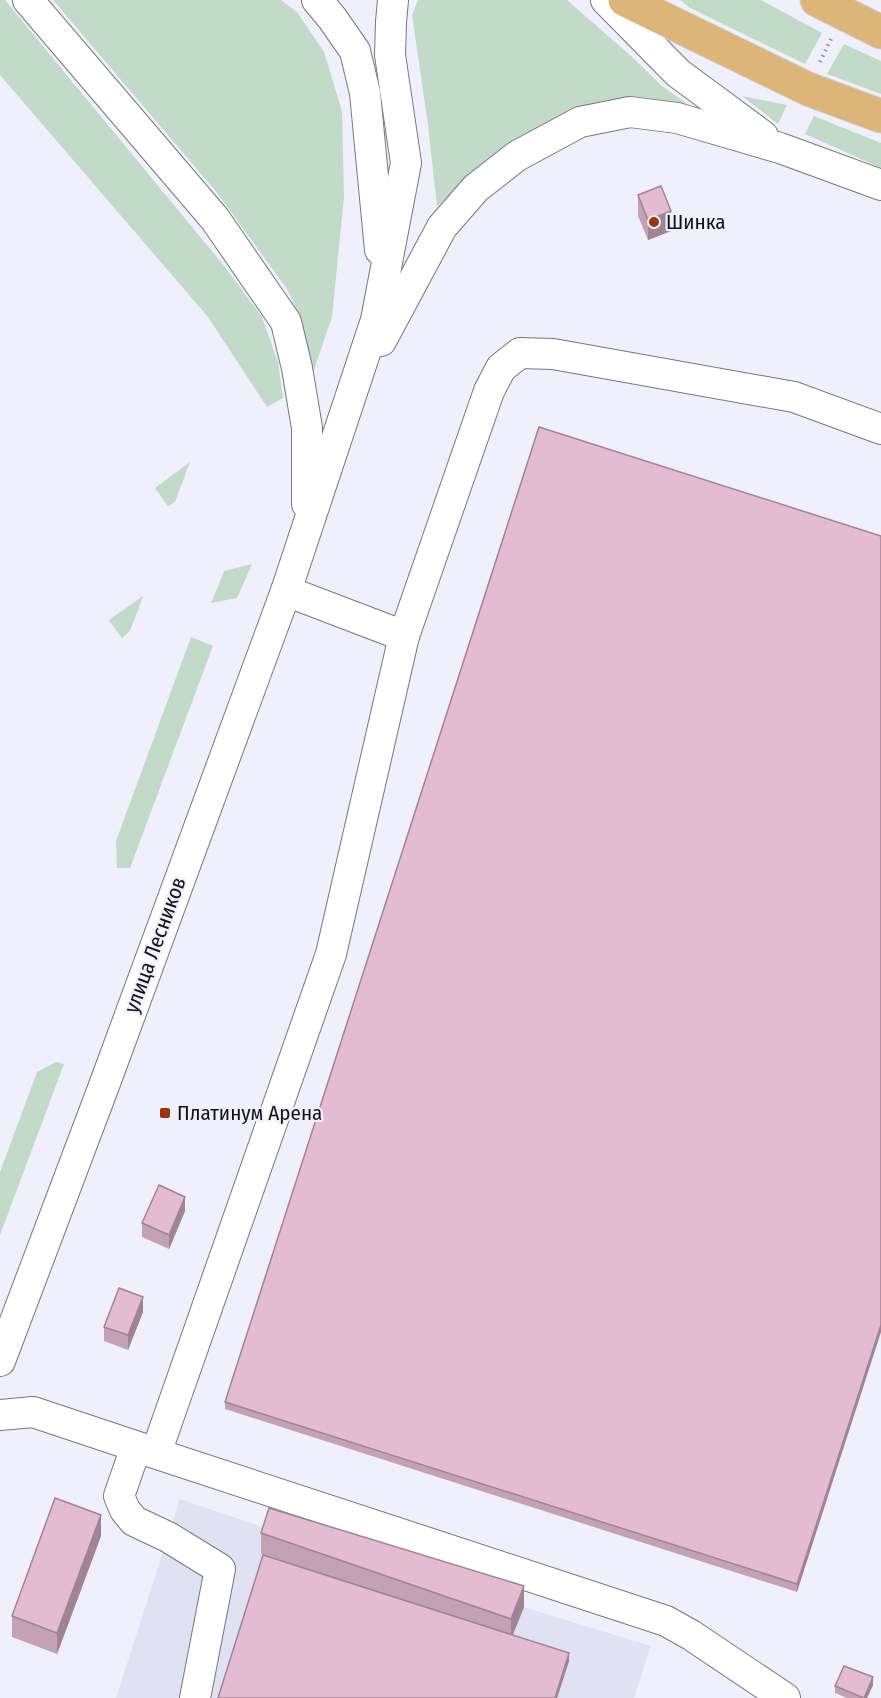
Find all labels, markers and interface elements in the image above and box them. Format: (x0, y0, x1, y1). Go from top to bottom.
place label: Шинка (666, 209, 726, 235)
marker: Шинка (647, 215, 661, 229)
street label: улица Лесников (118, 873, 192, 1017)
place label: Платинум Арена (177, 1100, 322, 1126)
marker: Платинум Арена (158, 1106, 172, 1120)

